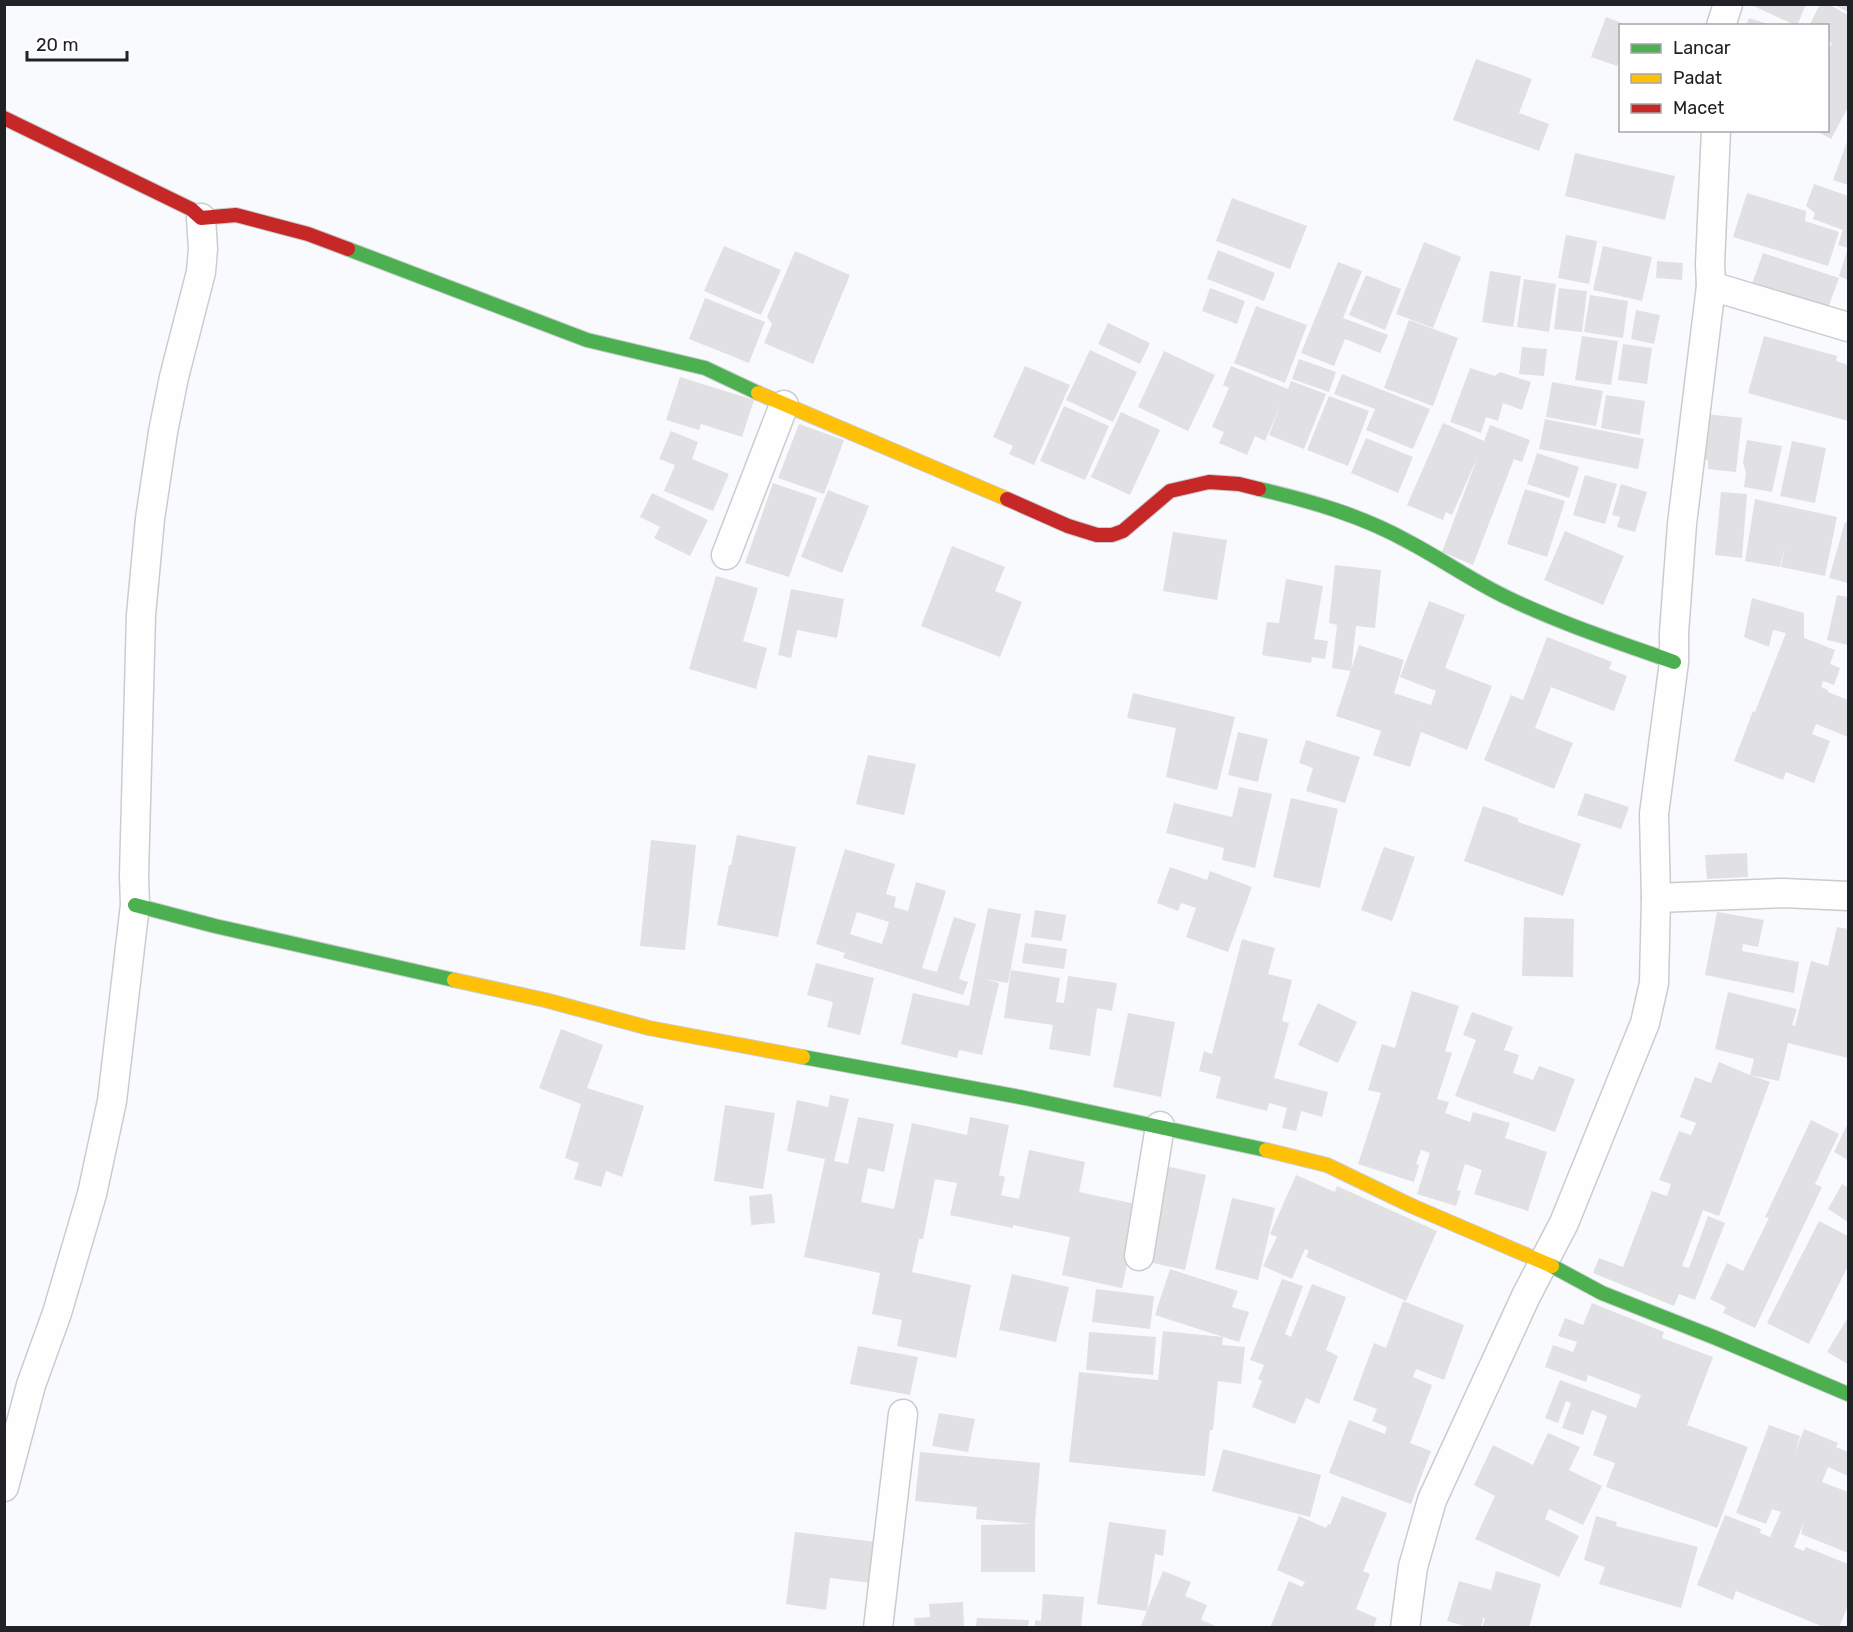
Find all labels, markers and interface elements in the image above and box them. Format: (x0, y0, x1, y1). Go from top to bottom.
scale bar (27, 24, 128, 62)
legend (1619, 24, 1829, 132)
text: 20 m (36, 34, 78, 56)
text: Lancar (1673, 37, 1731, 59)
text: Padat (1673, 67, 1722, 89)
text: Macet (1673, 97, 1724, 119)

